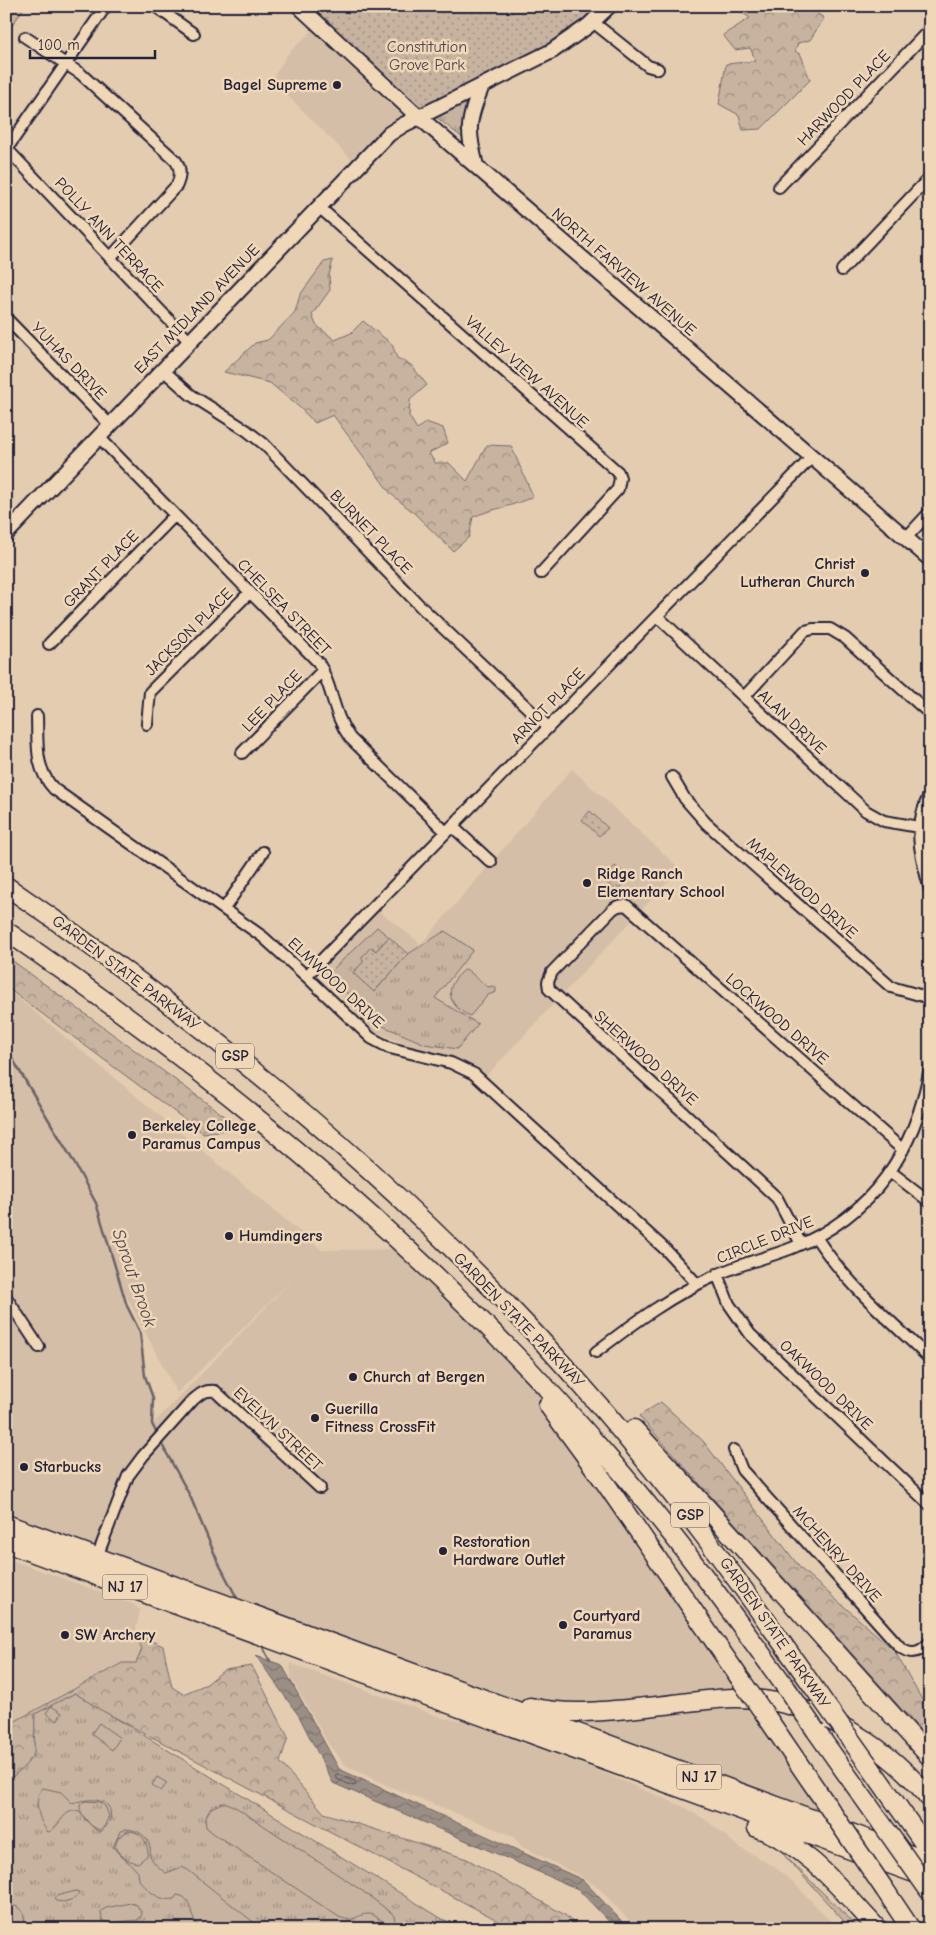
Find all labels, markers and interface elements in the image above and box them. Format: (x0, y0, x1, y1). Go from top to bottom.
scale bar (30, 28, 155, 60)
text: 100 m (38, 36, 80, 54)
park label: Constitution Grove Park (387, 38, 467, 74)
street label: HARWOOD PLACE (794, 46, 894, 149)
place label: Bagel Supreme (223, 76, 327, 94)
marker: Bagel Supreme (331, 79, 343, 91)
street label: POLLY ANN TERRACE (51, 174, 167, 296)
street label: NORTH FARVIEW AVENUE (548, 204, 700, 340)
street label: EAST MIDLAND AVENUE (131, 240, 264, 377)
street label: VALLEY VIEW AVENUE (462, 312, 592, 432)
street label: YUHAS DRIVE (28, 319, 110, 403)
street label: BURNET PLACE (326, 486, 416, 578)
street label: GRANT PLACE (60, 526, 143, 611)
street label: CHELSEA STREET (234, 555, 335, 659)
place label: Christ Lutheran Church (740, 555, 856, 591)
marker: Christ Lutheran Church (859, 567, 871, 579)
street label: JACKSON PLACE (142, 584, 237, 679)
street label: ARNOT PLACE (507, 664, 589, 748)
street label: LEE PLACE (238, 666, 306, 735)
street label: ALAN DRIVE (754, 686, 830, 758)
street label: MAPLEWOOD DRIVE (743, 834, 861, 943)
place label: Ridge Ranch Elementary School (597, 865, 725, 901)
marker: Ridge Ranch Elementary School (581, 877, 593, 889)
street label: GARDEN STATE PARKWAY (49, 912, 204, 1035)
street label: ELMWOOD DRIVE (284, 934, 388, 1032)
street label: LOCKWOOD DRIVE (722, 970, 832, 1069)
street label: SHERWOOD DRIVE (591, 1007, 702, 1109)
road number: GSP (216, 1044, 254, 1068)
place label: Berkeley College Paramus Campus (142, 1117, 261, 1153)
marker: Berkeley College Paramus Campus (126, 1129, 138, 1141)
street label: CIRCLE DRIVE (714, 1212, 816, 1268)
water label: Sprout Brook (107, 1226, 161, 1330)
place label: Humdingers (239, 1227, 322, 1245)
marker: Humdingers (223, 1230, 235, 1242)
street label: GARDEN STATE PARKWAY (450, 1249, 588, 1391)
street label: OAKWOOD DRIVE (776, 1336, 876, 1434)
place label: Church at Bergen (363, 1368, 485, 1386)
marker: Church at Bergen (347, 1371, 359, 1383)
street label: EVELYN STREET (230, 1383, 326, 1475)
place label: Guerilla Fitness CrossFit (325, 1400, 436, 1436)
marker: Guerilla Fitness CrossFit (309, 1412, 321, 1424)
place label: Starbucks (34, 1458, 101, 1476)
marker: Starbucks (18, 1461, 30, 1473)
road number: GSP (671, 1502, 709, 1528)
street label: MCHENRY DRIVE (789, 1502, 885, 1606)
place label: Restoration Hardware Outlet (453, 1533, 566, 1569)
marker: Restoration Hardware Outlet (437, 1545, 449, 1557)
street label: GARDEN STATE PARKWAY (716, 1554, 834, 1712)
road number: NJ 17 (102, 1574, 148, 1600)
place label: Courtyard Paramus (573, 1607, 640, 1643)
marker: Courtyard Paramus (557, 1619, 569, 1631)
place label: SW Archery (75, 1626, 156, 1644)
marker: SW Archery (59, 1629, 71, 1641)
road number: NJ 17 (676, 1764, 722, 1790)

